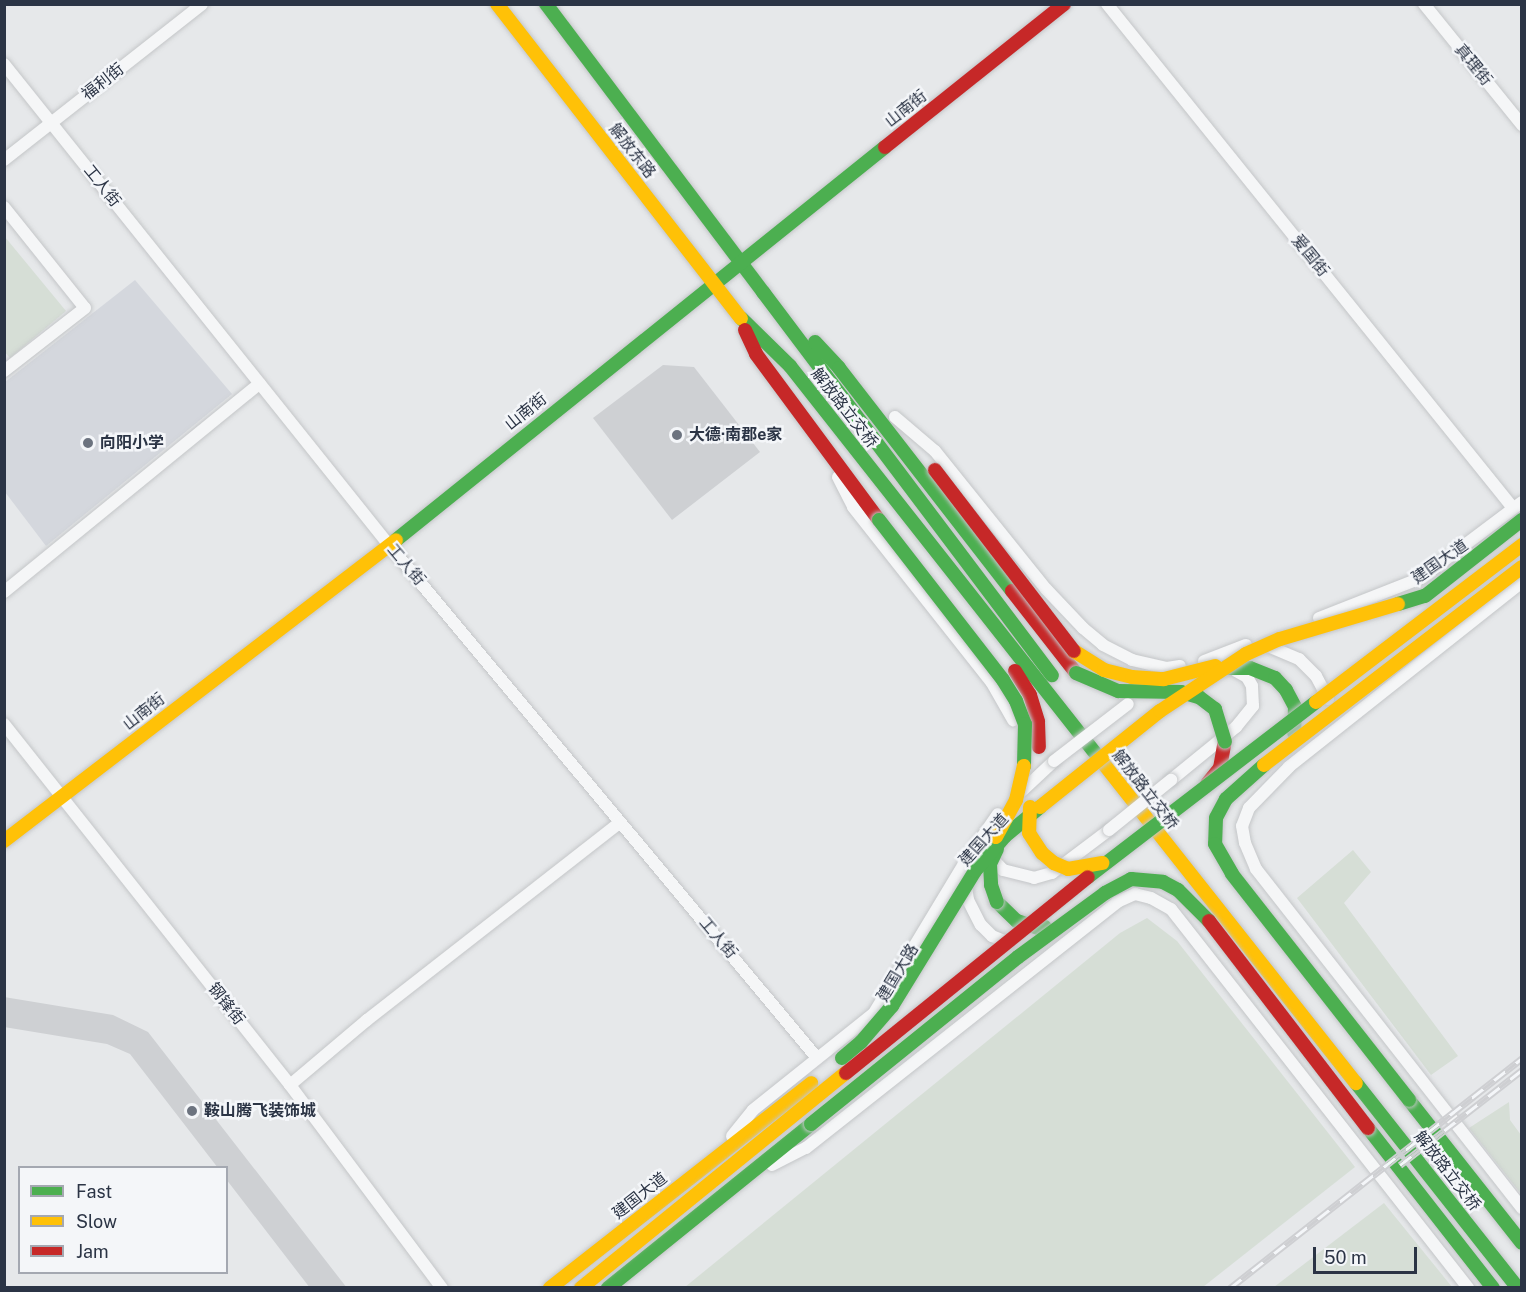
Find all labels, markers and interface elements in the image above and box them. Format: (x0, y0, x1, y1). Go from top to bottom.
street label: 真理街 (1450, 40, 1496, 90)
street label: 福利街 (78, 60, 128, 104)
street label: 山南街 (881, 87, 931, 131)
street label: 解放东路 (605, 120, 659, 182)
street label: 工人街 (79, 161, 125, 211)
street label: 爱国街 (1287, 231, 1333, 281)
street label: 解放路立交桥 (807, 364, 881, 452)
street label: 山南街 (501, 389, 551, 435)
place label: 大德·南郡e家 (689, 425, 782, 445)
marker: 大德·南郡e家 (670, 428, 684, 442)
place label: 向阳小学 (100, 433, 164, 453)
marker: 向阳小学 (81, 436, 95, 450)
street label: 建国大道 (1408, 536, 1472, 588)
street label: 工人街 (383, 540, 429, 590)
street label: 山南街 (119, 690, 169, 734)
street label: 解放路立交桥 (1108, 746, 1182, 834)
street label: 建国大道 (955, 810, 1013, 870)
street label: 工人街 (695, 913, 741, 963)
street label: 建国大路 (873, 941, 923, 1005)
street label: 钢锋街 (204, 979, 248, 1029)
place label: 鞍山腾飞装饰城 (204, 1101, 316, 1121)
marker: 鞍山腾飞装饰城 (185, 1104, 199, 1118)
street label: 解放路立交桥 (1410, 1127, 1484, 1215)
legend (18, 1166, 228, 1274)
street label: 建国大道 (609, 1169, 671, 1223)
text: Fast (76, 1181, 112, 1202)
text: Slow (76, 1211, 117, 1232)
scale bar (1316, 1235, 1420, 1273)
text: Jam (76, 1241, 109, 1262)
text: 50 m (1324, 1247, 1367, 1268)

